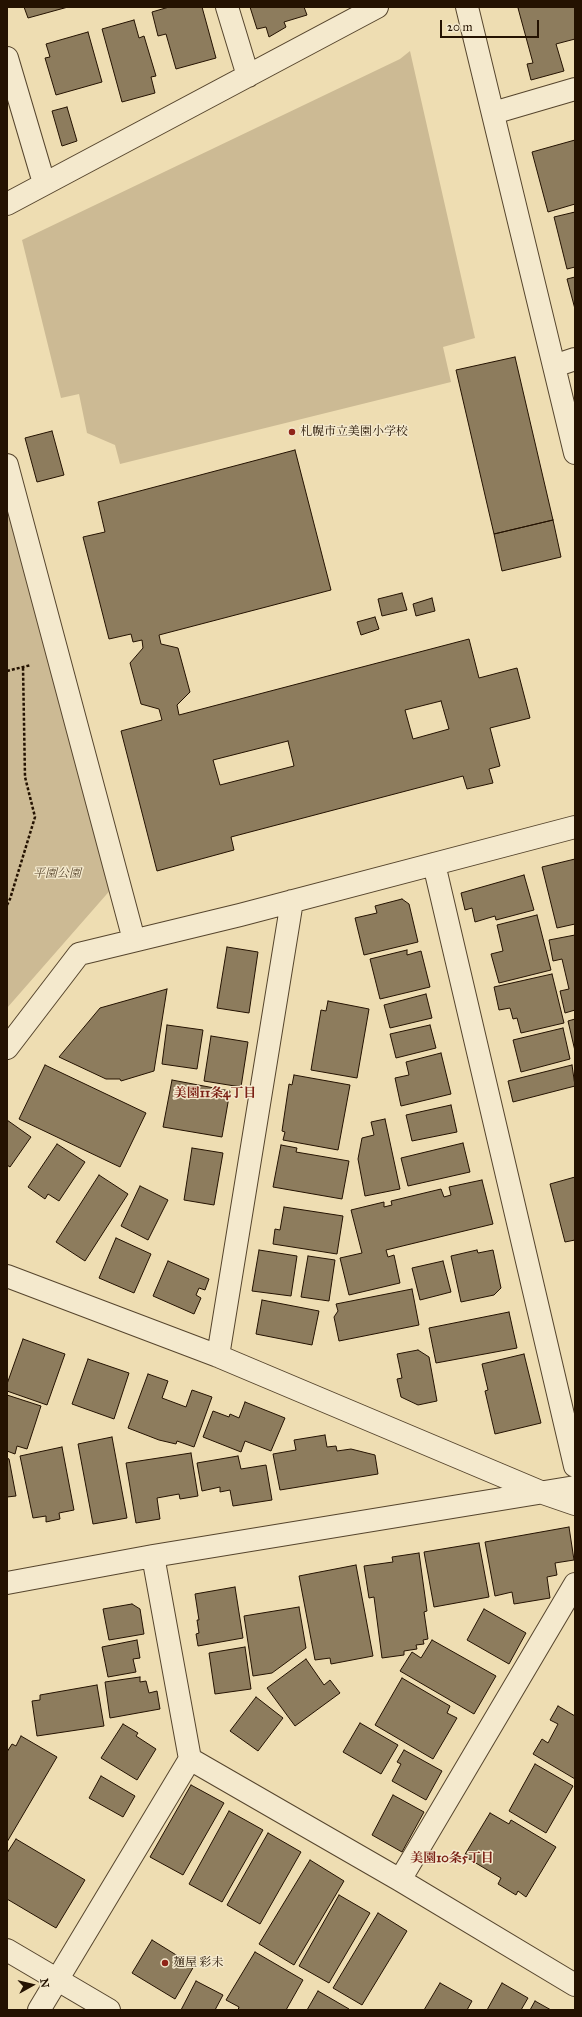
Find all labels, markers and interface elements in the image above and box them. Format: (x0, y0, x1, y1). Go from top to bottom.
scale bar (442, 12, 541, 38)
text: 20 m (447, 20, 473, 34)
place label: 札幌市立美園小学校 (300, 425, 408, 439)
marker: 札幌市立美園小学校 (287, 427, 297, 437)
park label: 平園公園 (33, 867, 81, 881)
district label: 美園11条4丁目 (174, 1086, 256, 1102)
district label: 美園10条5丁目 (410, 1851, 494, 1867)
place label: 麺屋 彩未 (173, 1956, 224, 1970)
marker: 麺屋 彩未 (160, 1958, 170, 1968)
north arrow (12, 1965, 52, 2005)
text: N (37, 1978, 51, 1989)

